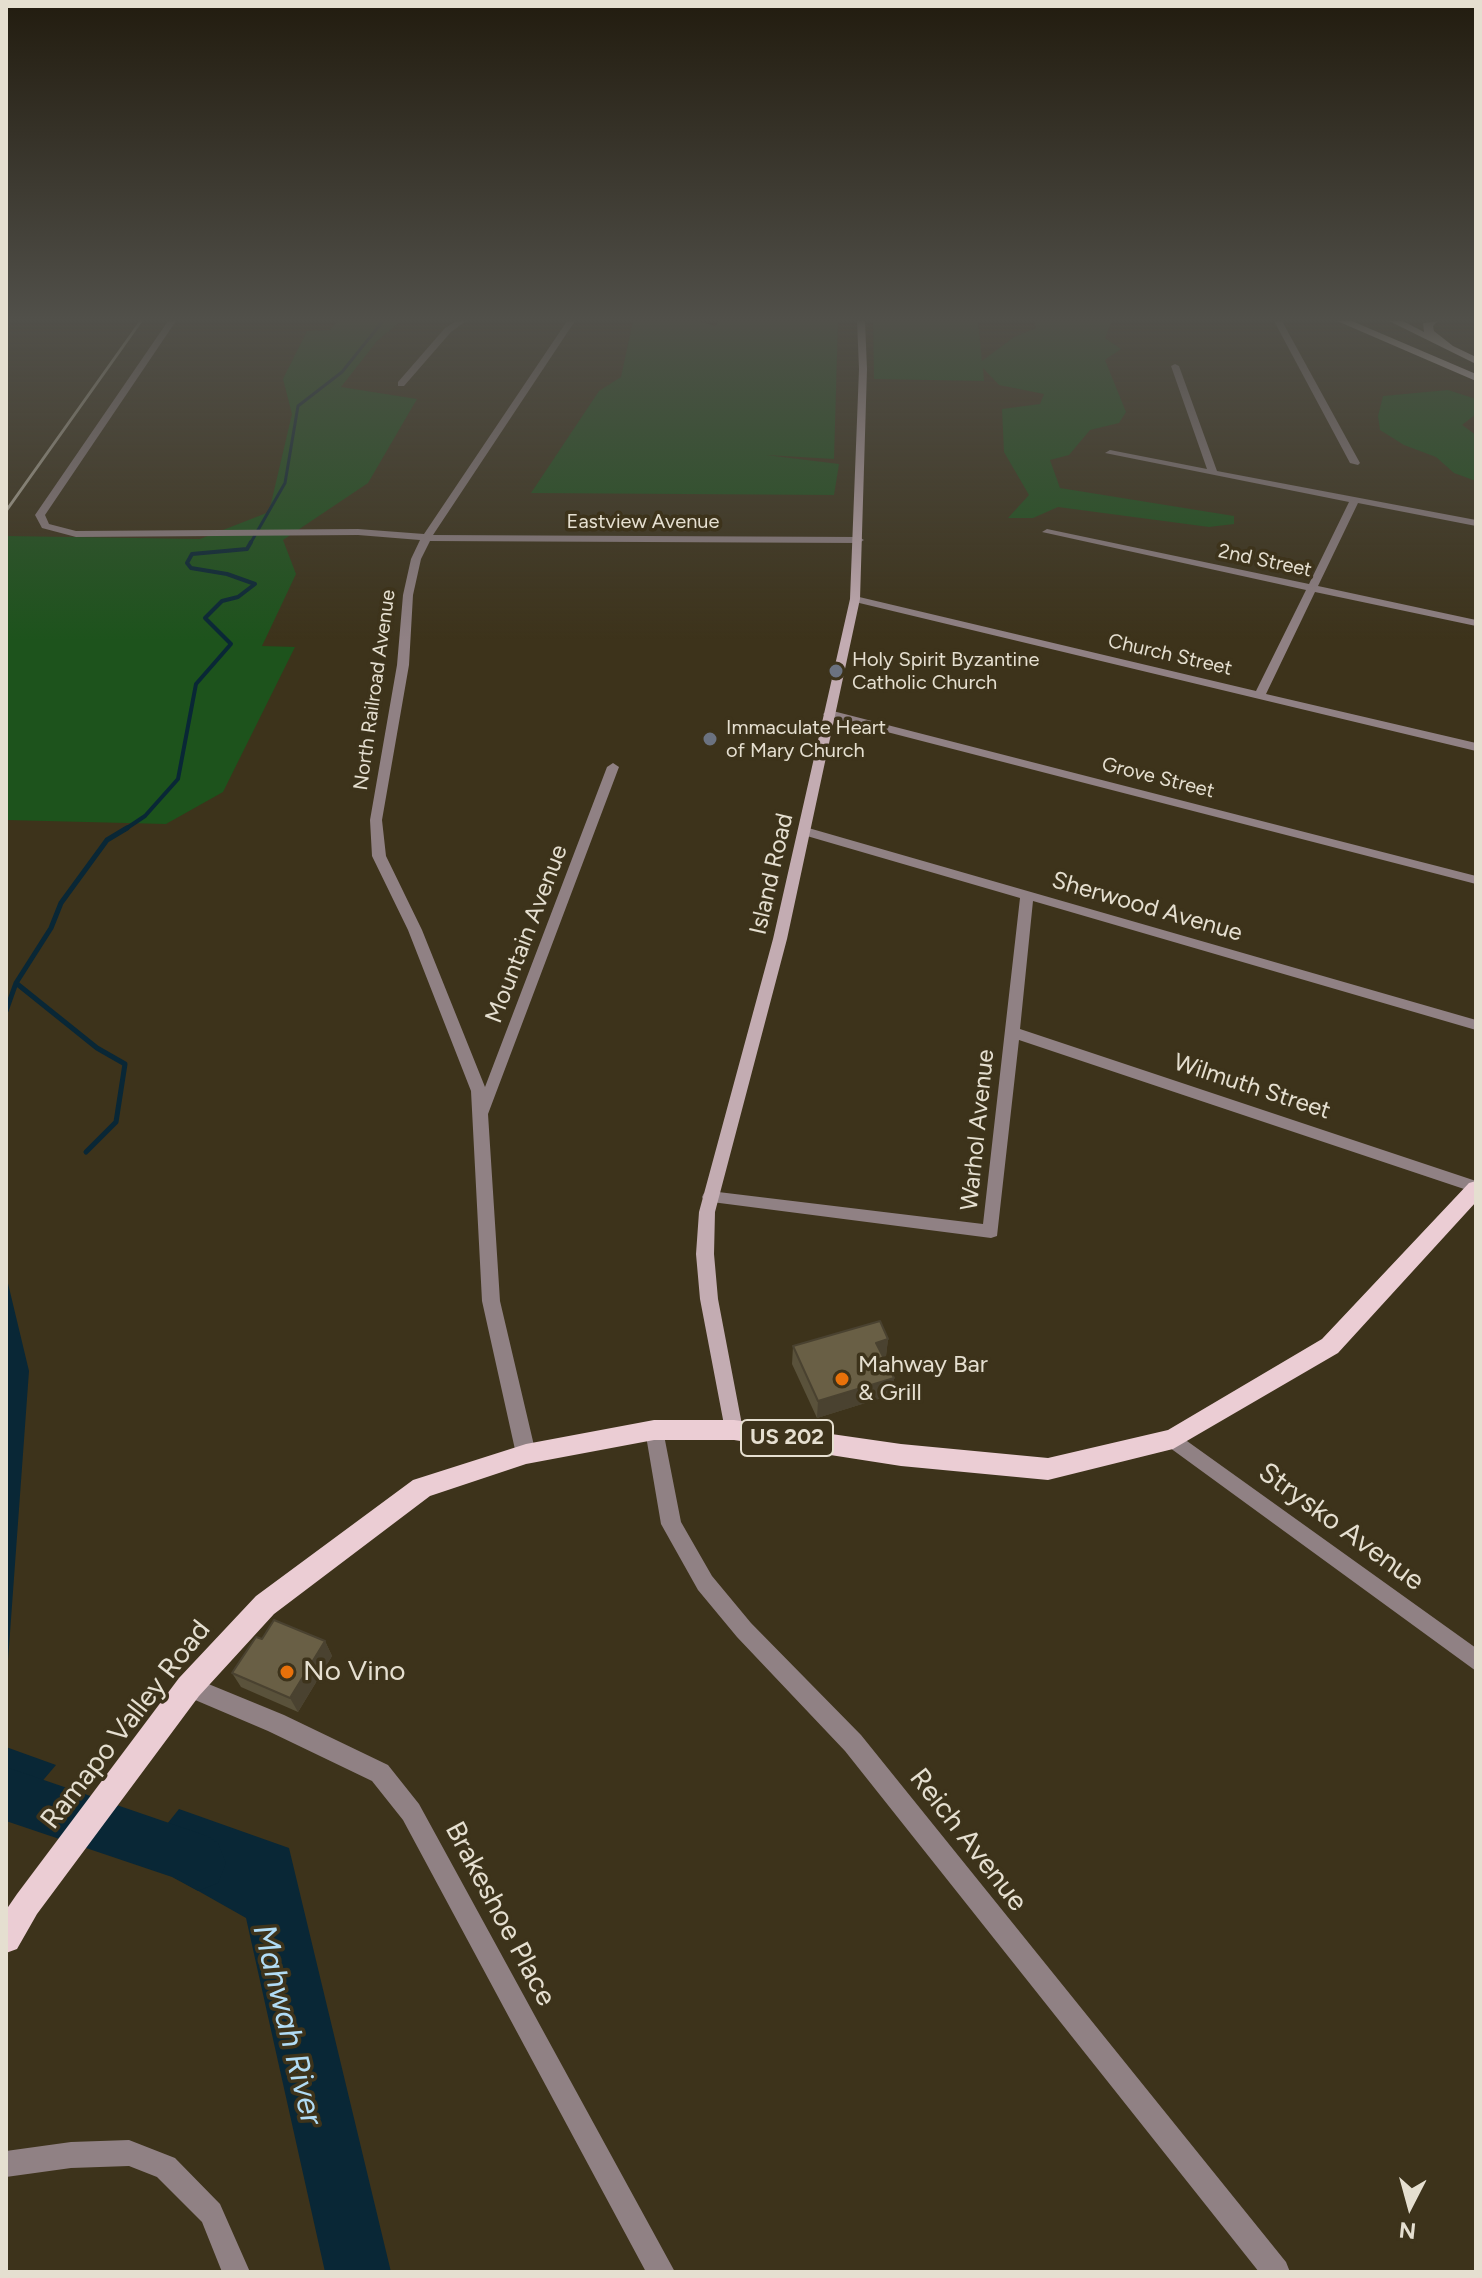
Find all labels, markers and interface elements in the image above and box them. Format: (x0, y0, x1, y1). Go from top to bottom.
street label: Eastview Avenue (567, 510, 719, 534)
street label: 2nd Street (1216, 539, 1314, 583)
street label: North Railroad Avenue (349, 588, 401, 792)
street label: Church Street (1106, 629, 1234, 681)
place label: Holy Spirit Byzantine Catholic Church (852, 648, 1039, 695)
marker: Holy Spirit Byzantine Catholic Church (827, 662, 845, 680)
place label: Immaculate Heart of Mary Church (726, 716, 886, 763)
marker: Immaculate Heart of Mary Church (701, 730, 719, 748)
street label: Grove Street (1099, 752, 1217, 804)
street label: Island Road (744, 810, 800, 938)
street label: Mountain Avenue (480, 841, 574, 1027)
street label: Sherwood Avenue (1048, 866, 1246, 948)
street label: Warhol Avenue (955, 1048, 1001, 1212)
street label: Wilmuth Street (1170, 1048, 1334, 1126)
place label: Mahway Bar & Grill (858, 1351, 988, 1407)
marker: Mahway Bar & Grill (833, 1370, 851, 1388)
road number: US 202 (741, 1420, 833, 1456)
street label: Strysko Avenue (1252, 1456, 1430, 1598)
street label: Ramapo Valley Road (34, 1614, 218, 1836)
place label: No Vino (303, 1655, 406, 1689)
marker: No Vino (278, 1663, 296, 1681)
street label: Reich Avenue (902, 1762, 1034, 1918)
street label: Brakeshoe Place (437, 1816, 563, 2012)
water label: Mahwah River (244, 1921, 330, 2129)
north arrow (1370, 2166, 1450, 2246)
text: N (1398, 2216, 1417, 2245)

